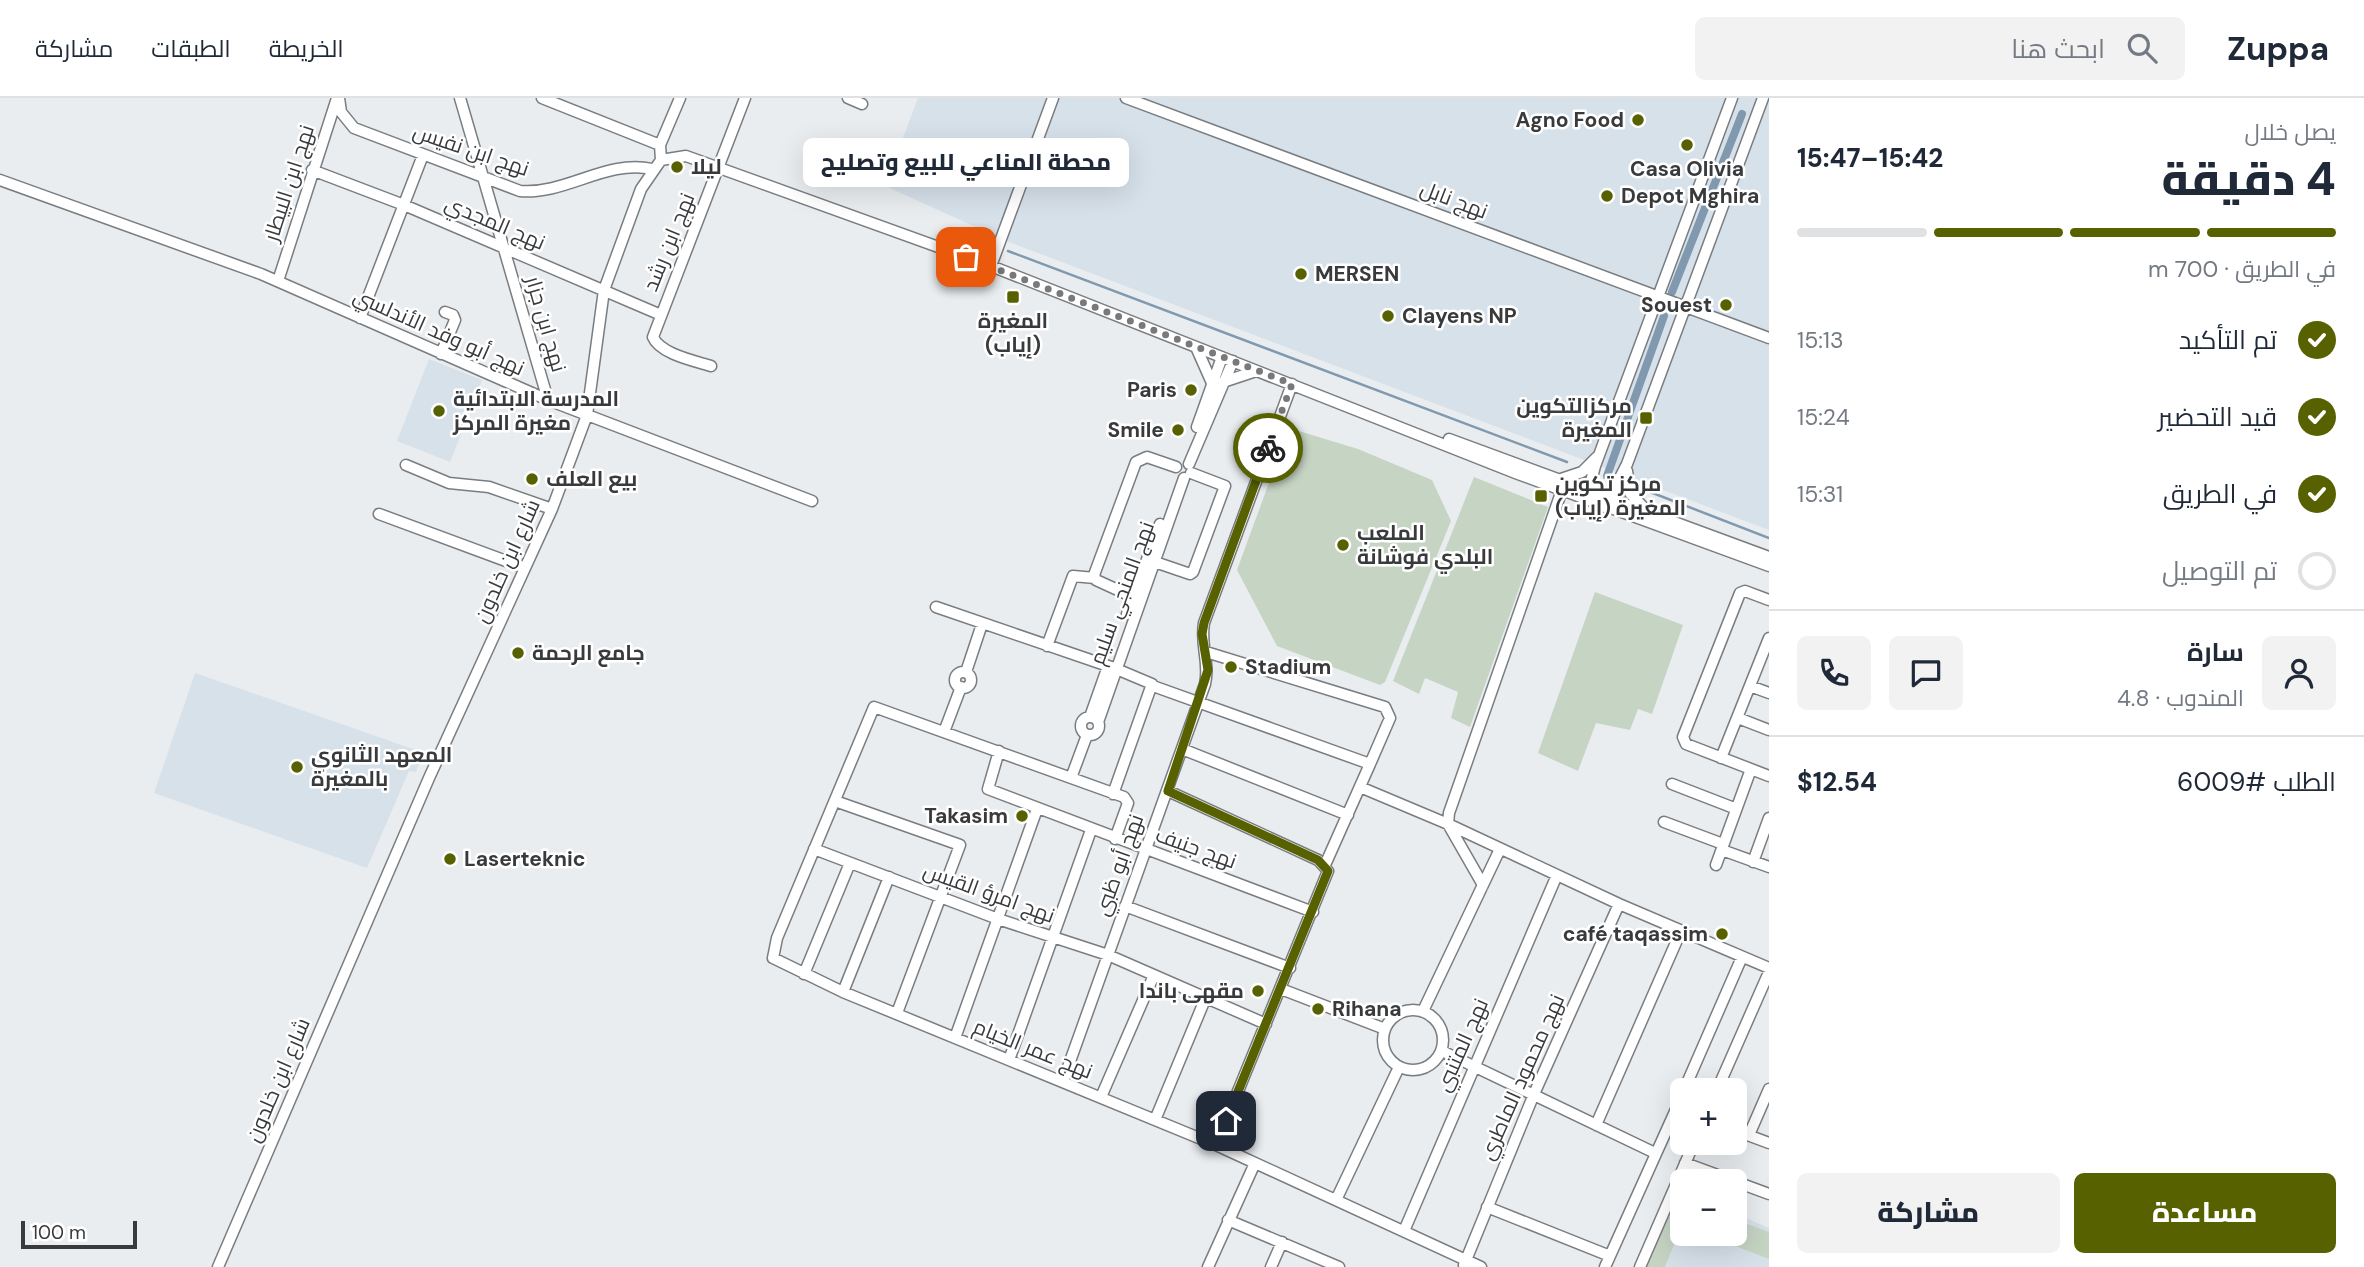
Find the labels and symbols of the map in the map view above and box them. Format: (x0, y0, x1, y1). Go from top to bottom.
place label: Agno Food (1515, 106, 1624, 134)
marker: Agno Food (1630, 112, 1646, 128)
street label: نهج ابن نفيس (409, 117, 533, 183)
street label: نهج ابن البيطار (257, 121, 321, 246)
marker: Casa Olivia (1679, 137, 1695, 153)
callout: محطة المناعي للبيع وتصليح (803, 138, 1129, 187)
place label: ليلا (691, 153, 722, 181)
place label: Casa Olivia (1630, 155, 1744, 183)
marker: ليلا (669, 159, 685, 175)
street label: نهج نابل (1416, 174, 1492, 226)
place label: Depot Mghira (1621, 182, 1759, 210)
marker: Depot Mghira (1599, 188, 1615, 204)
street label: نهج المجدي (440, 189, 550, 259)
street label: نهج ابن رشد (637, 189, 701, 295)
pin (936, 227, 996, 287)
place label: MERSEN (1315, 260, 1399, 288)
marker: MERSEN (1293, 266, 1309, 282)
street label: نهج ابن جزار (519, 272, 573, 375)
street label: نهج أبو وفد الأندلسي (349, 282, 529, 383)
marker: المغيرة (إياب) (1005, 289, 1021, 305)
place label: Souest (1641, 291, 1712, 319)
marker: Souest (1718, 297, 1734, 313)
place label: Clayens NP (1402, 302, 1517, 330)
place label: المغيرة (إياب) (978, 307, 1048, 359)
marker: Clayens NP (1380, 308, 1396, 324)
place label: Paris (1127, 376, 1177, 404)
marker: Paris (1183, 382, 1199, 398)
place label: المدرسة الابتدائية مغيرة المركز (452, 385, 619, 437)
place label: مركزالتكوين المغيرة (1516, 392, 1632, 444)
marker: المدرسة الابتدائية مغيرة المركز (431, 403, 447, 419)
marker: مركزالتكوين المغيرة (1638, 410, 1654, 426)
courier (1233, 413, 1303, 483)
place label: Smile (1108, 416, 1164, 444)
marker: Smile (1170, 422, 1186, 438)
place label: بيع العلف (546, 465, 637, 493)
place label: مركز تكوين المغيرة (إياب) (1555, 470, 1686, 522)
marker: بيع العلف (524, 471, 540, 487)
marker: مركز تكوين المغيرة (إياب) (1533, 488, 1549, 504)
street label: شارع ابن خلدون (467, 495, 547, 627)
street label: نهج المنجي سليم (1083, 517, 1163, 669)
place label: الملعب البلدي فوشانة (1357, 519, 1493, 574)
marker: الملعب البلدي فوشانة (1335, 537, 1351, 553)
place label: جامع الرحمة (532, 639, 645, 667)
marker: جامع الرحمة (510, 645, 526, 661)
place label: Stadium (1245, 653, 1331, 681)
marker: Stadium (1223, 659, 1239, 675)
place label: المعهد الثانوي بالمغيرة (311, 741, 452, 793)
marker: المعهد الثانوي بالمغيرة (289, 759, 305, 775)
place label: Takasim (924, 802, 1008, 830)
marker: Takasim (1014, 808, 1030, 824)
street label: نهج أبو ظبي (1088, 810, 1152, 920)
street label: نهج جنيف (1152, 820, 1240, 876)
place label: Laserteknic (464, 845, 586, 873)
marker: Laserteknic (442, 851, 458, 867)
street label: نهج امرؤ القيس (919, 856, 1059, 930)
place label: café taqassim (1563, 920, 1708, 948)
marker: café taqassim (1714, 926, 1730, 942)
place label: مقهى باندا (1139, 977, 1244, 1005)
marker: مقهى باندا (1250, 983, 1266, 999)
street label: نهج محمود الماطري (1473, 990, 1573, 1165)
street label: نهج المتنبي (1429, 994, 1497, 1097)
place label: Rihana (1332, 995, 1402, 1023)
marker: Rihana (1310, 1001, 1326, 1017)
street label: نهج عمر الخيام (969, 1012, 1097, 1086)
street label: شارع ابن خلدون (239, 1014, 317, 1146)
pin (1196, 1091, 1256, 1151)
scale bar (21, 1218, 136, 1250)

